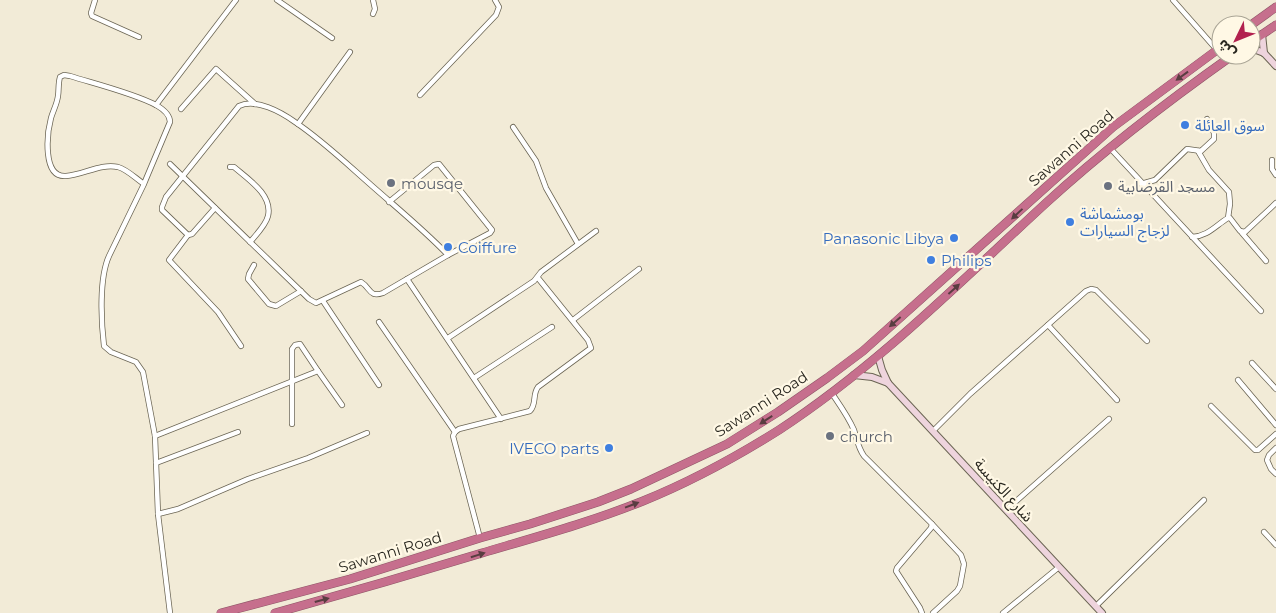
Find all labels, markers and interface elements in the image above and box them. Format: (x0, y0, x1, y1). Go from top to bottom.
north arrow (1211, 15, 1261, 65)
text: ش (1213, 36, 1240, 62)
one-way arrow (1175, 71, 1188, 81)
street label: Sawanni Road (1024, 106, 1118, 190)
place label: سوق العائلة (1195, 116, 1265, 135)
marker: سوق العائلة (1179, 119, 1191, 131)
place label: mousqe (401, 174, 463, 193)
marker: mousqe (385, 177, 397, 189)
place label: مسجد القرضابية (1118, 177, 1215, 196)
marker: مسجد القرضابية (1102, 180, 1114, 192)
place label: بومشماشة لزجاج السيارات (1080, 204, 1170, 243)
one-way arrow (1011, 208, 1023, 220)
marker: بومشماشة لزجاج السيارات (1064, 216, 1076, 228)
place label: Panasonic Libya (823, 229, 944, 248)
marker: Panasonic Libya (948, 232, 960, 244)
place label: Coiffure (458, 238, 517, 257)
marker: Coiffure (442, 241, 454, 253)
place label: Philips (941, 251, 992, 270)
marker: Philips (925, 254, 937, 266)
one-way arrow (947, 283, 959, 295)
one-way arrow (890, 316, 902, 328)
street label: Sawanni Road (711, 367, 811, 441)
one-way arrow (760, 415, 773, 425)
place label: church (840, 427, 893, 446)
marker: church (824, 430, 836, 442)
place label: IVECO parts (509, 439, 599, 458)
marker: IVECO parts (603, 442, 615, 454)
street label: شارع الكنيسة (968, 454, 1038, 528)
one-way arrow (625, 501, 640, 509)
street label: Sawanni Road (336, 527, 444, 577)
one-way arrow (470, 550, 485, 558)
one-way arrow (314, 596, 329, 604)

